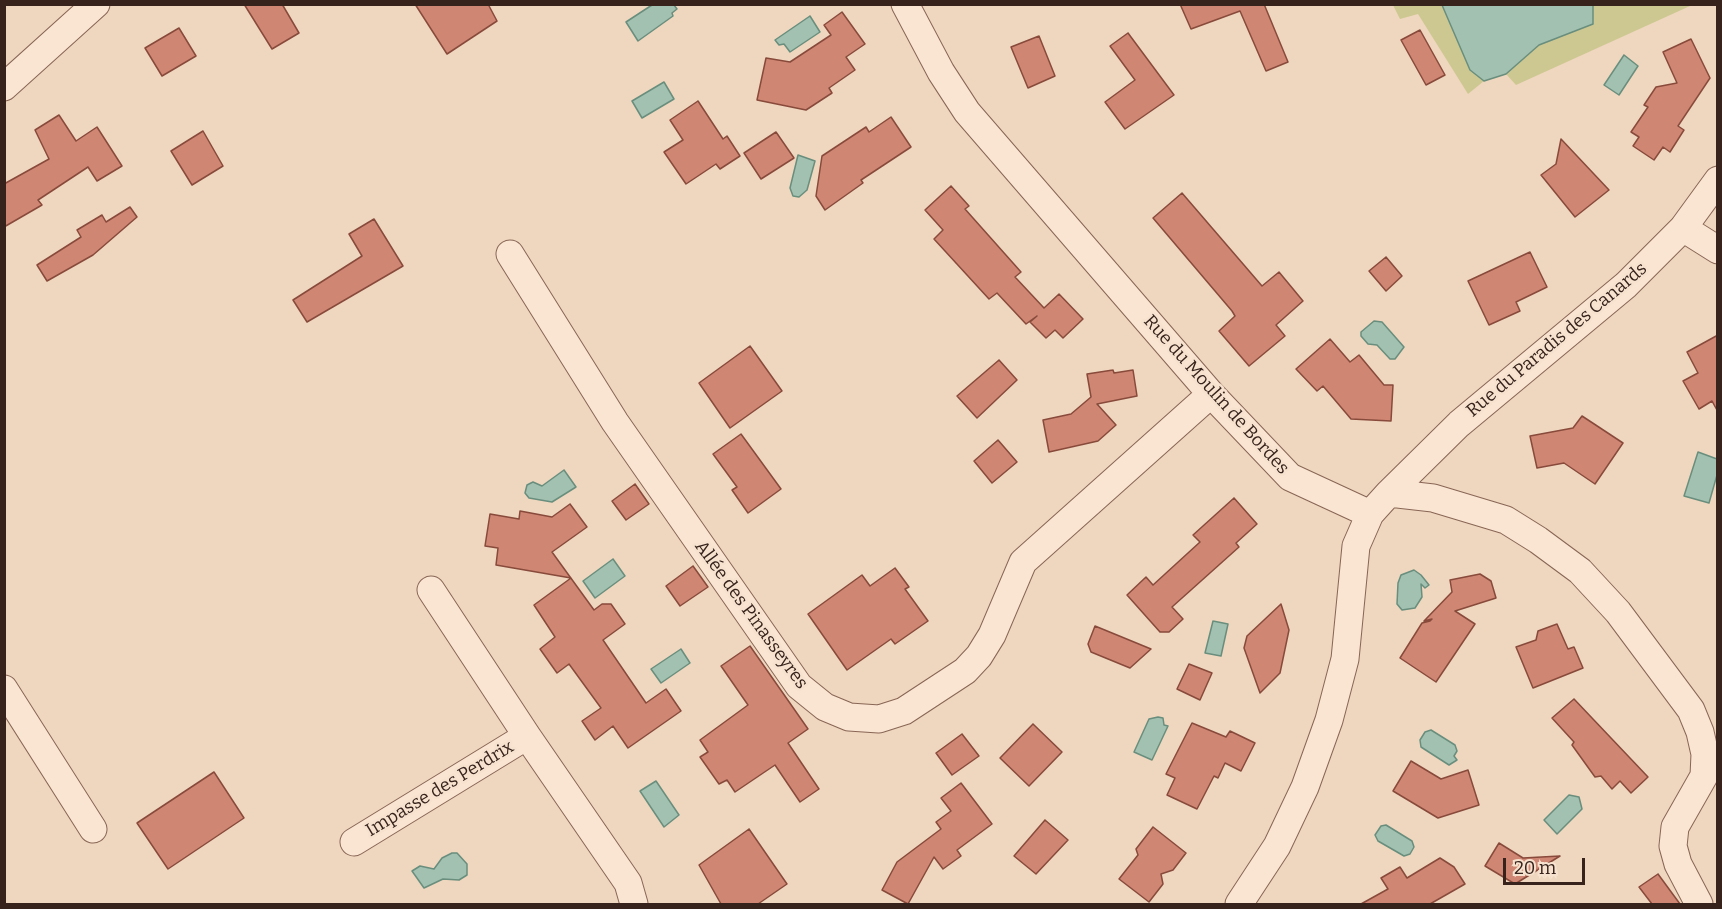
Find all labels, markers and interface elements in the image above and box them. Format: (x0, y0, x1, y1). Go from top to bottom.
street label: Rue du Paradis des Canards (1462, 258, 1652, 422)
street label: Rue du Moulin de Bordes (1139, 311, 1293, 479)
street label: Allée des Pinasseyres (690, 537, 812, 693)
street label: Impasse des Perdrix (362, 736, 518, 842)
scale bar (1506, 846, 1588, 884)
text: 20 m (1514, 857, 1556, 879)

